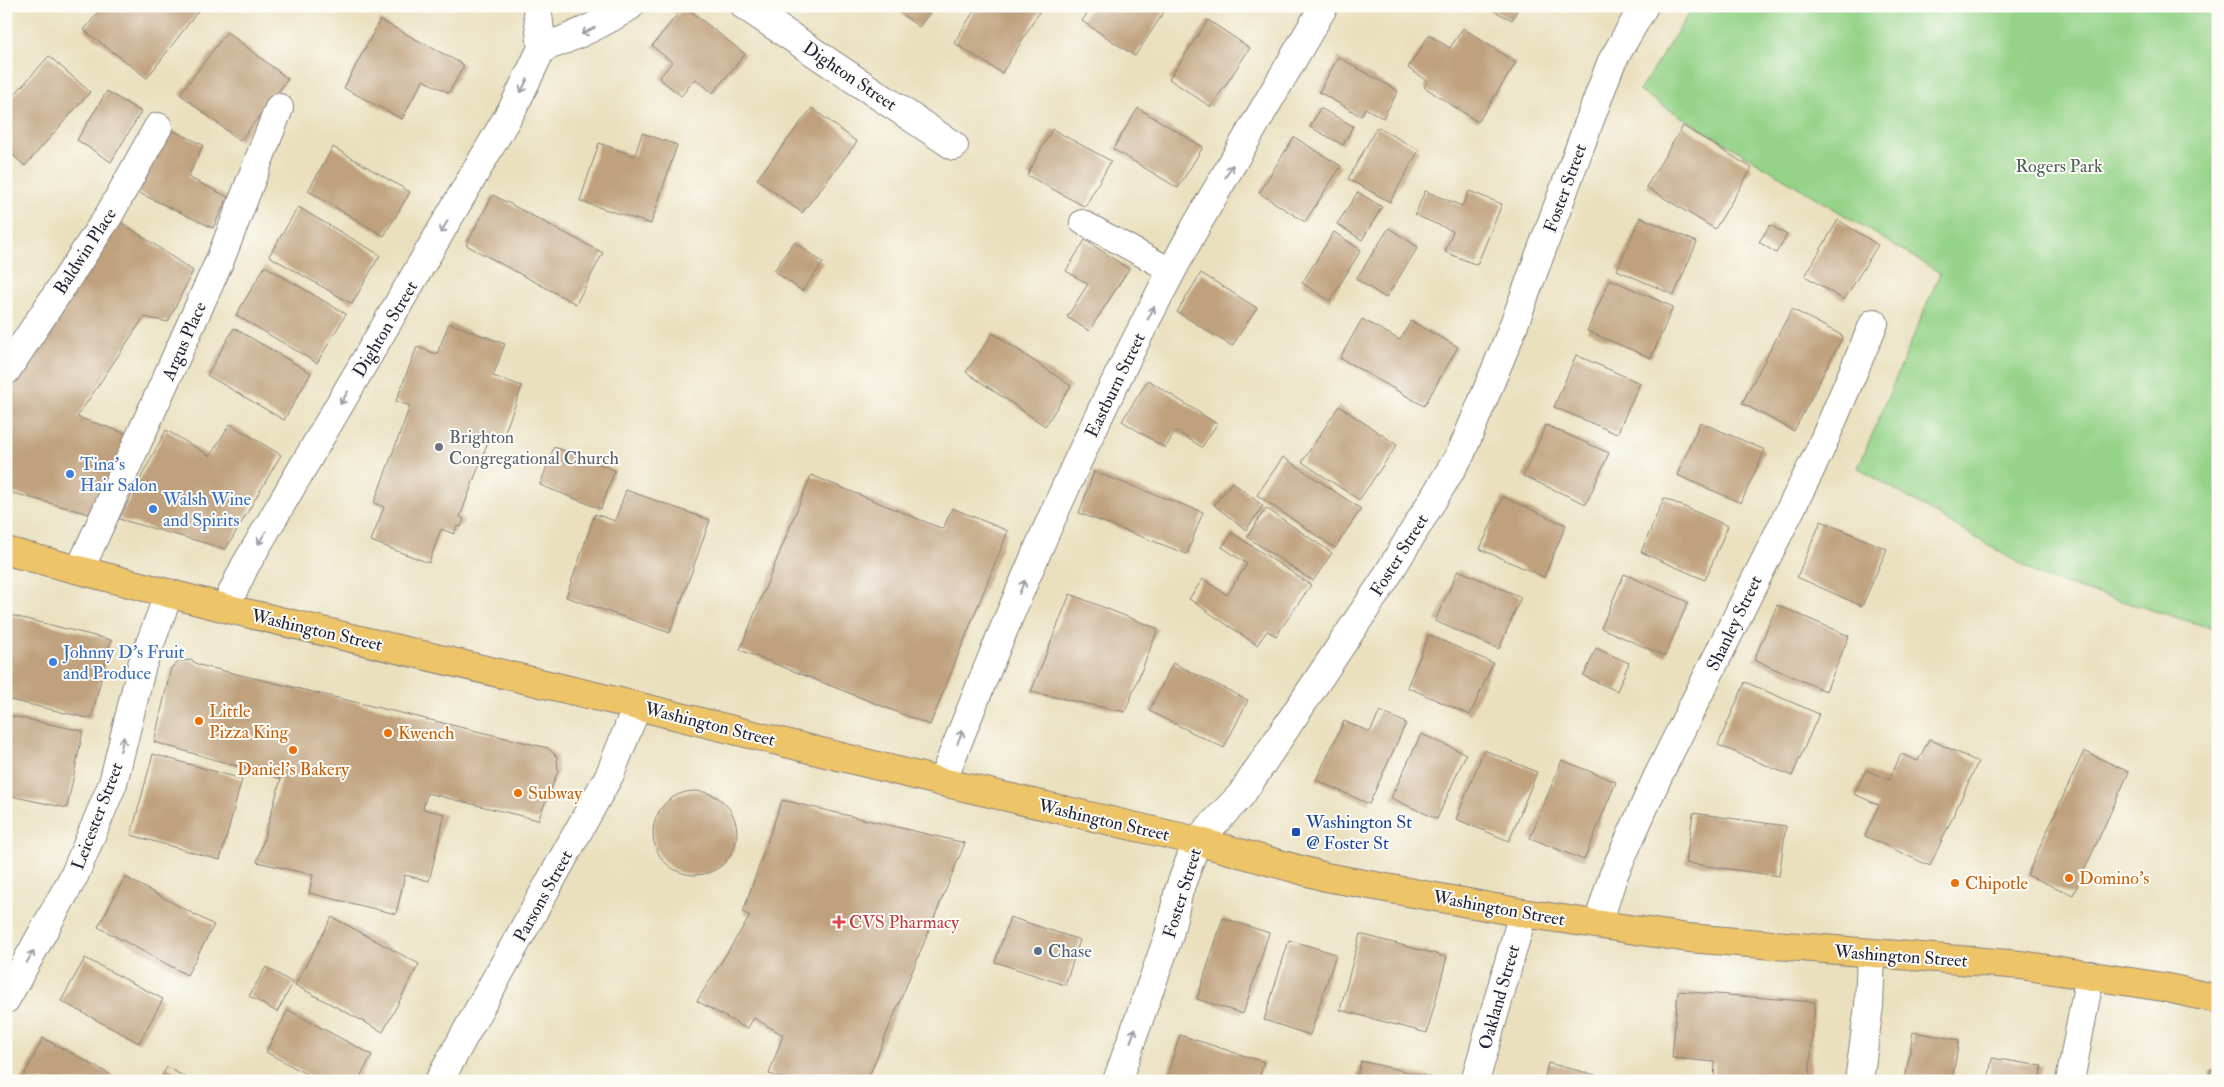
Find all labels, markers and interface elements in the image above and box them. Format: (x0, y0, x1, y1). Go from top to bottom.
one-way arrow (580, 26, 595, 36)
street label: Dighton Street (798, 37, 901, 116)
one-way arrow (519, 78, 528, 93)
street label: Foster Street (1539, 140, 1592, 236)
park label: Rogers Park (2015, 155, 2103, 178)
one-way arrow (1224, 164, 1234, 178)
street label: Baldwin Place (49, 203, 122, 299)
one-way arrow (439, 220, 449, 234)
street label: Dighton Street (348, 277, 423, 382)
street label: Argus Place (157, 298, 212, 385)
one-way arrow (1147, 306, 1156, 321)
street label: Eastburn Street (1080, 329, 1151, 441)
one-way arrow (339, 390, 349, 404)
place label: Brighton Congregational Church (449, 426, 619, 470)
marker: Brighton Congregational Church (433, 441, 445, 453)
place label: Tina's Hair Salon (80, 453, 157, 497)
marker: Tina's Hair Salon (64, 468, 76, 480)
place label: Walsh Wine and Spirits (162, 488, 251, 532)
marker: Walsh Wine and Spirits (147, 503, 159, 515)
street label: Foster Street (1365, 510, 1434, 601)
one-way arrow (256, 530, 266, 544)
street label: Shanley Street (1701, 572, 1767, 675)
one-way arrow (1018, 579, 1027, 594)
street label: Washington Street (248, 604, 385, 657)
place label: Johnny D's Fruit and Produce (62, 641, 184, 685)
marker: Johnny D's Fruit and Produce (47, 656, 59, 668)
street label: Washington Street (641, 697, 778, 752)
place label: Little Pizza King (209, 700, 289, 744)
marker: Little Pizza King (193, 715, 205, 727)
place label: Kwench (398, 722, 455, 745)
marker: Kwench (382, 727, 394, 739)
one-way arrow (956, 730, 965, 745)
one-way arrow (118, 737, 127, 753)
marker: Daniel's Bakery (287, 744, 299, 756)
place label: Daniel's Bakery (237, 758, 350, 781)
street label: Leicester Street (66, 759, 129, 873)
place label: Subway (528, 782, 583, 805)
marker: Subway (512, 787, 524, 799)
street label: Washington Street (1035, 794, 1172, 847)
place label: Washington St @ Foster St (1305, 811, 1412, 855)
marker: Washington St @ Foster St (1290, 826, 1302, 838)
street label: Foster Street (1158, 845, 1207, 941)
street label: Parsons Street (509, 846, 578, 946)
place label: Domino's (2079, 867, 2149, 890)
place label: Chipotle (1965, 872, 2029, 895)
marker: Domino's (2063, 872, 2075, 884)
marker: Chipotle (1949, 877, 1961, 889)
street label: Washington Street (1430, 885, 1567, 931)
place label: CVS Pharmacy (849, 911, 960, 934)
marker: CVS Pharmacy (833, 916, 845, 928)
place label: Chase (1048, 940, 1092, 963)
street label: Washington Street (1833, 940, 1969, 973)
street label: Oakland Street (1474, 942, 1525, 1052)
marker: Chase (1032, 945, 1044, 957)
one-way arrow (25, 949, 35, 964)
one-way arrow (1129, 1028, 1138, 1043)

